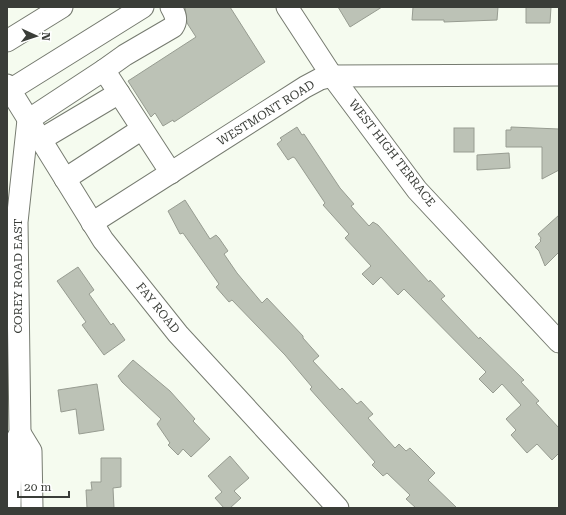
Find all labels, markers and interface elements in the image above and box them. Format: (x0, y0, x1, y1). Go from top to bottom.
north arrow (16, 16, 56, 56)
text: N (39, 32, 52, 42)
street label: WESTMONT ROAD (215, 77, 317, 149)
street label: WEST HIGH TERRACE (346, 97, 438, 209)
street label: COREY ROAD EAST (11, 218, 25, 334)
street label: FAY ROAD (133, 280, 183, 336)
scale bar (18, 473, 69, 499)
text: 20 m (24, 480, 51, 494)

